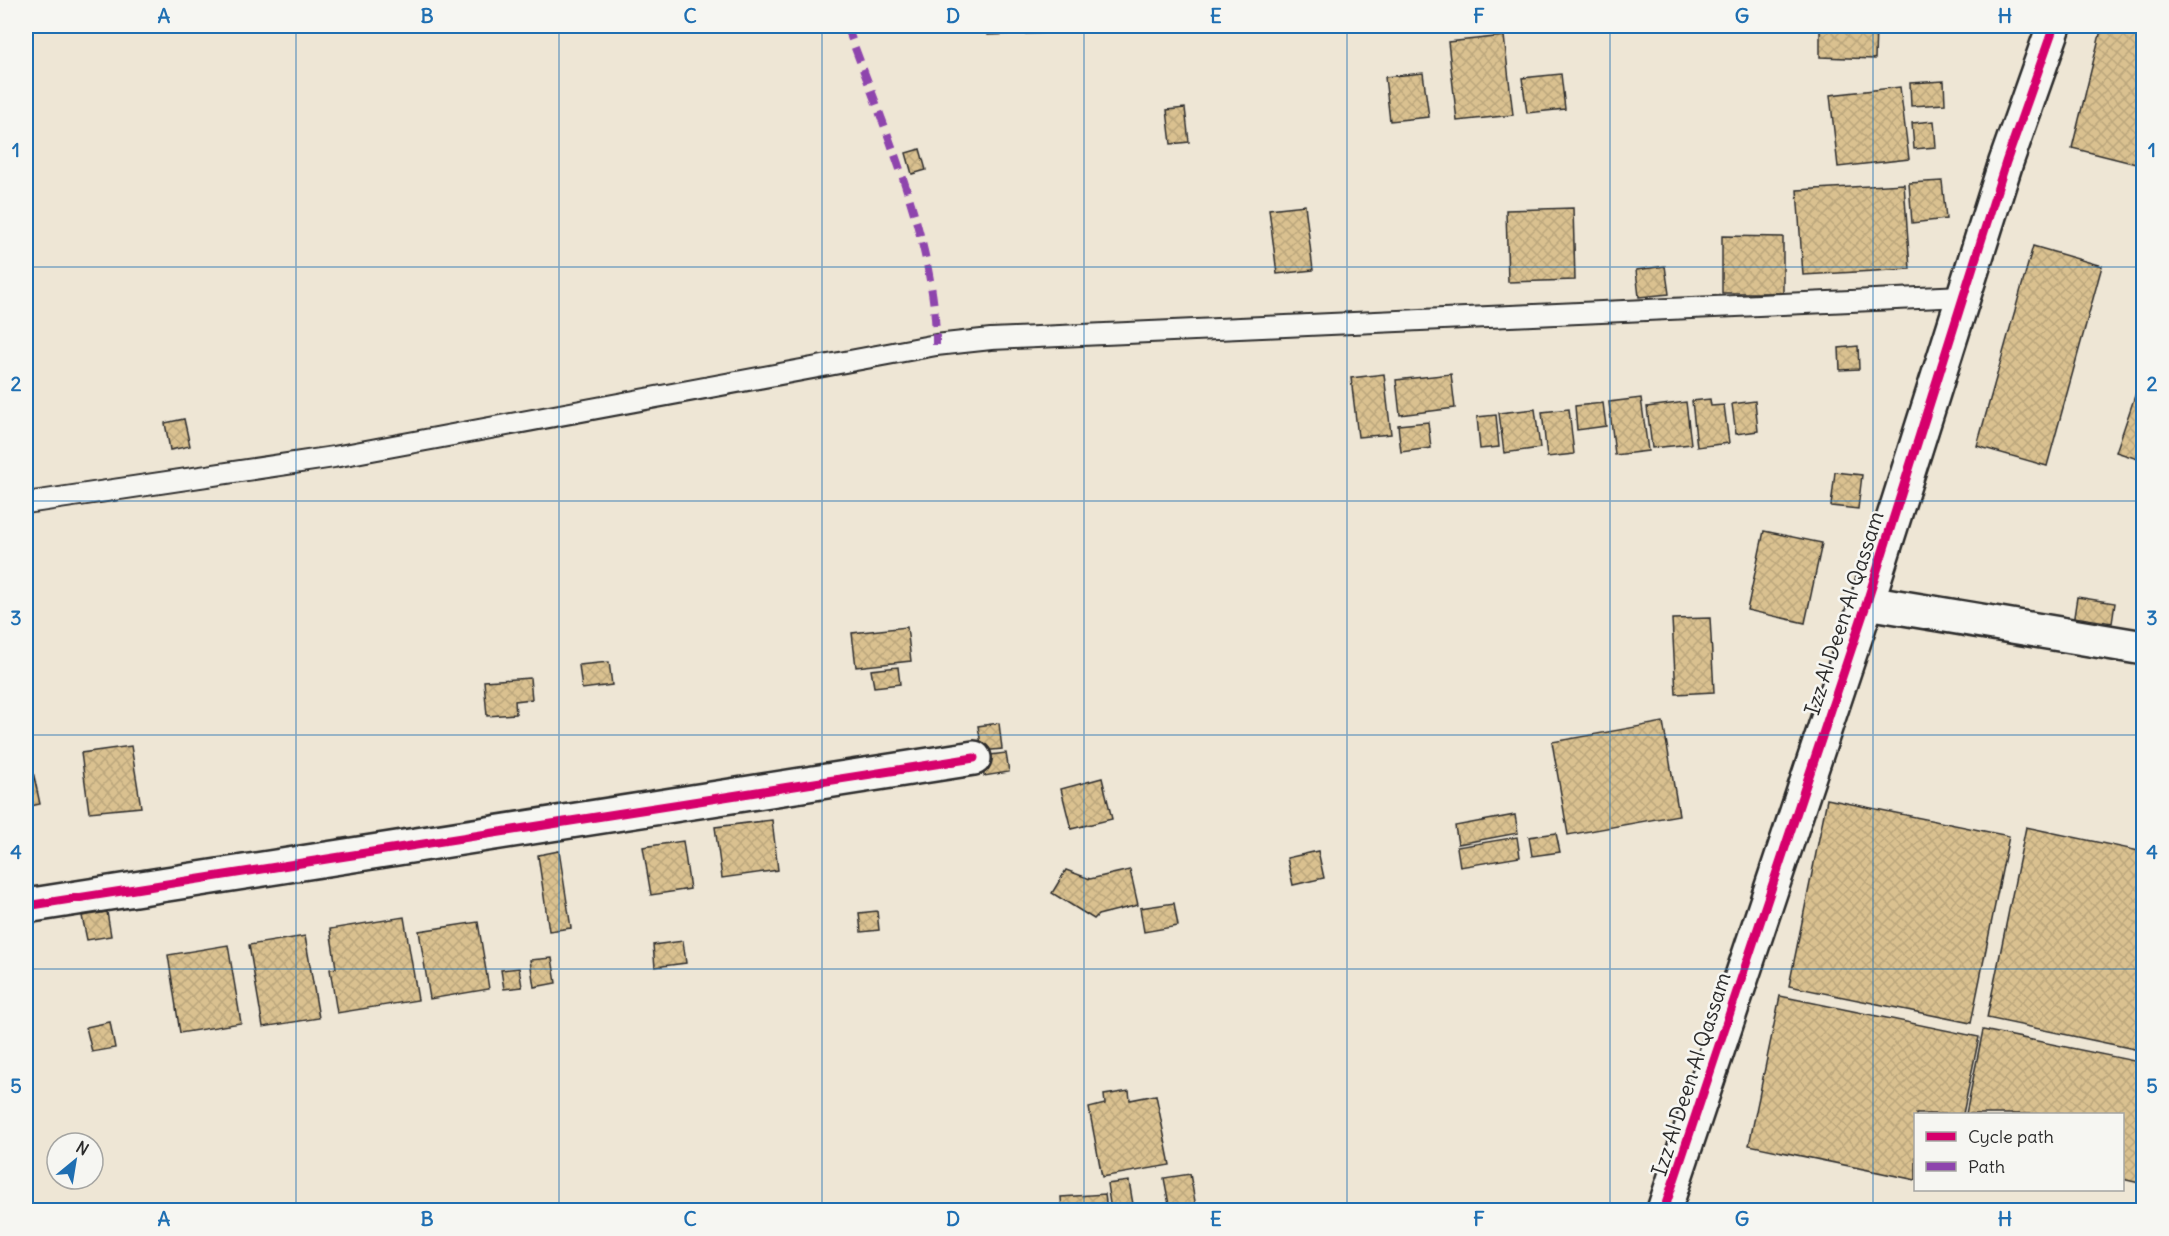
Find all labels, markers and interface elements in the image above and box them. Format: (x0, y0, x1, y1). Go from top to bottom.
text: A (158, 3, 171, 28)
text: B (420, 3, 434, 28)
text: C (683, 3, 697, 28)
text: D (946, 3, 960, 28)
text: E (1210, 3, 1222, 28)
text: F (1473, 3, 1485, 28)
text: G (1735, 3, 1749, 28)
text: H (1998, 3, 2012, 28)
text: 1 (12, 137, 20, 162)
text: 1 (2148, 137, 2156, 162)
text: 2 (11, 371, 22, 396)
text: 2 (2147, 371, 2158, 396)
street label: Izz Al Deen Al Qassam (1798, 508, 1890, 718)
text: 3 (10, 605, 22, 630)
text: 3 (2146, 605, 2158, 630)
text: 4 (10, 839, 22, 864)
text: 4 (2146, 839, 2158, 864)
street label: Izz Al Deen Al Qassam (1645, 969, 1737, 1179)
text: 5 (10, 1073, 22, 1098)
text: 5 (2146, 1073, 2158, 1098)
legend (1914, 1113, 2124, 1191)
text: Cycle path (1968, 1125, 2054, 1148)
north arrow (45, 1131, 105, 1191)
text: N (73, 1137, 92, 1159)
text: Path (1968, 1155, 2005, 1178)
text: A (158, 1206, 171, 1231)
text: B (420, 1206, 434, 1231)
text: C (683, 1206, 697, 1231)
text: D (946, 1206, 960, 1231)
text: E (1210, 1206, 1222, 1231)
text: F (1473, 1206, 1485, 1231)
text: G (1735, 1206, 1749, 1231)
text: H (1998, 1206, 2012, 1231)

